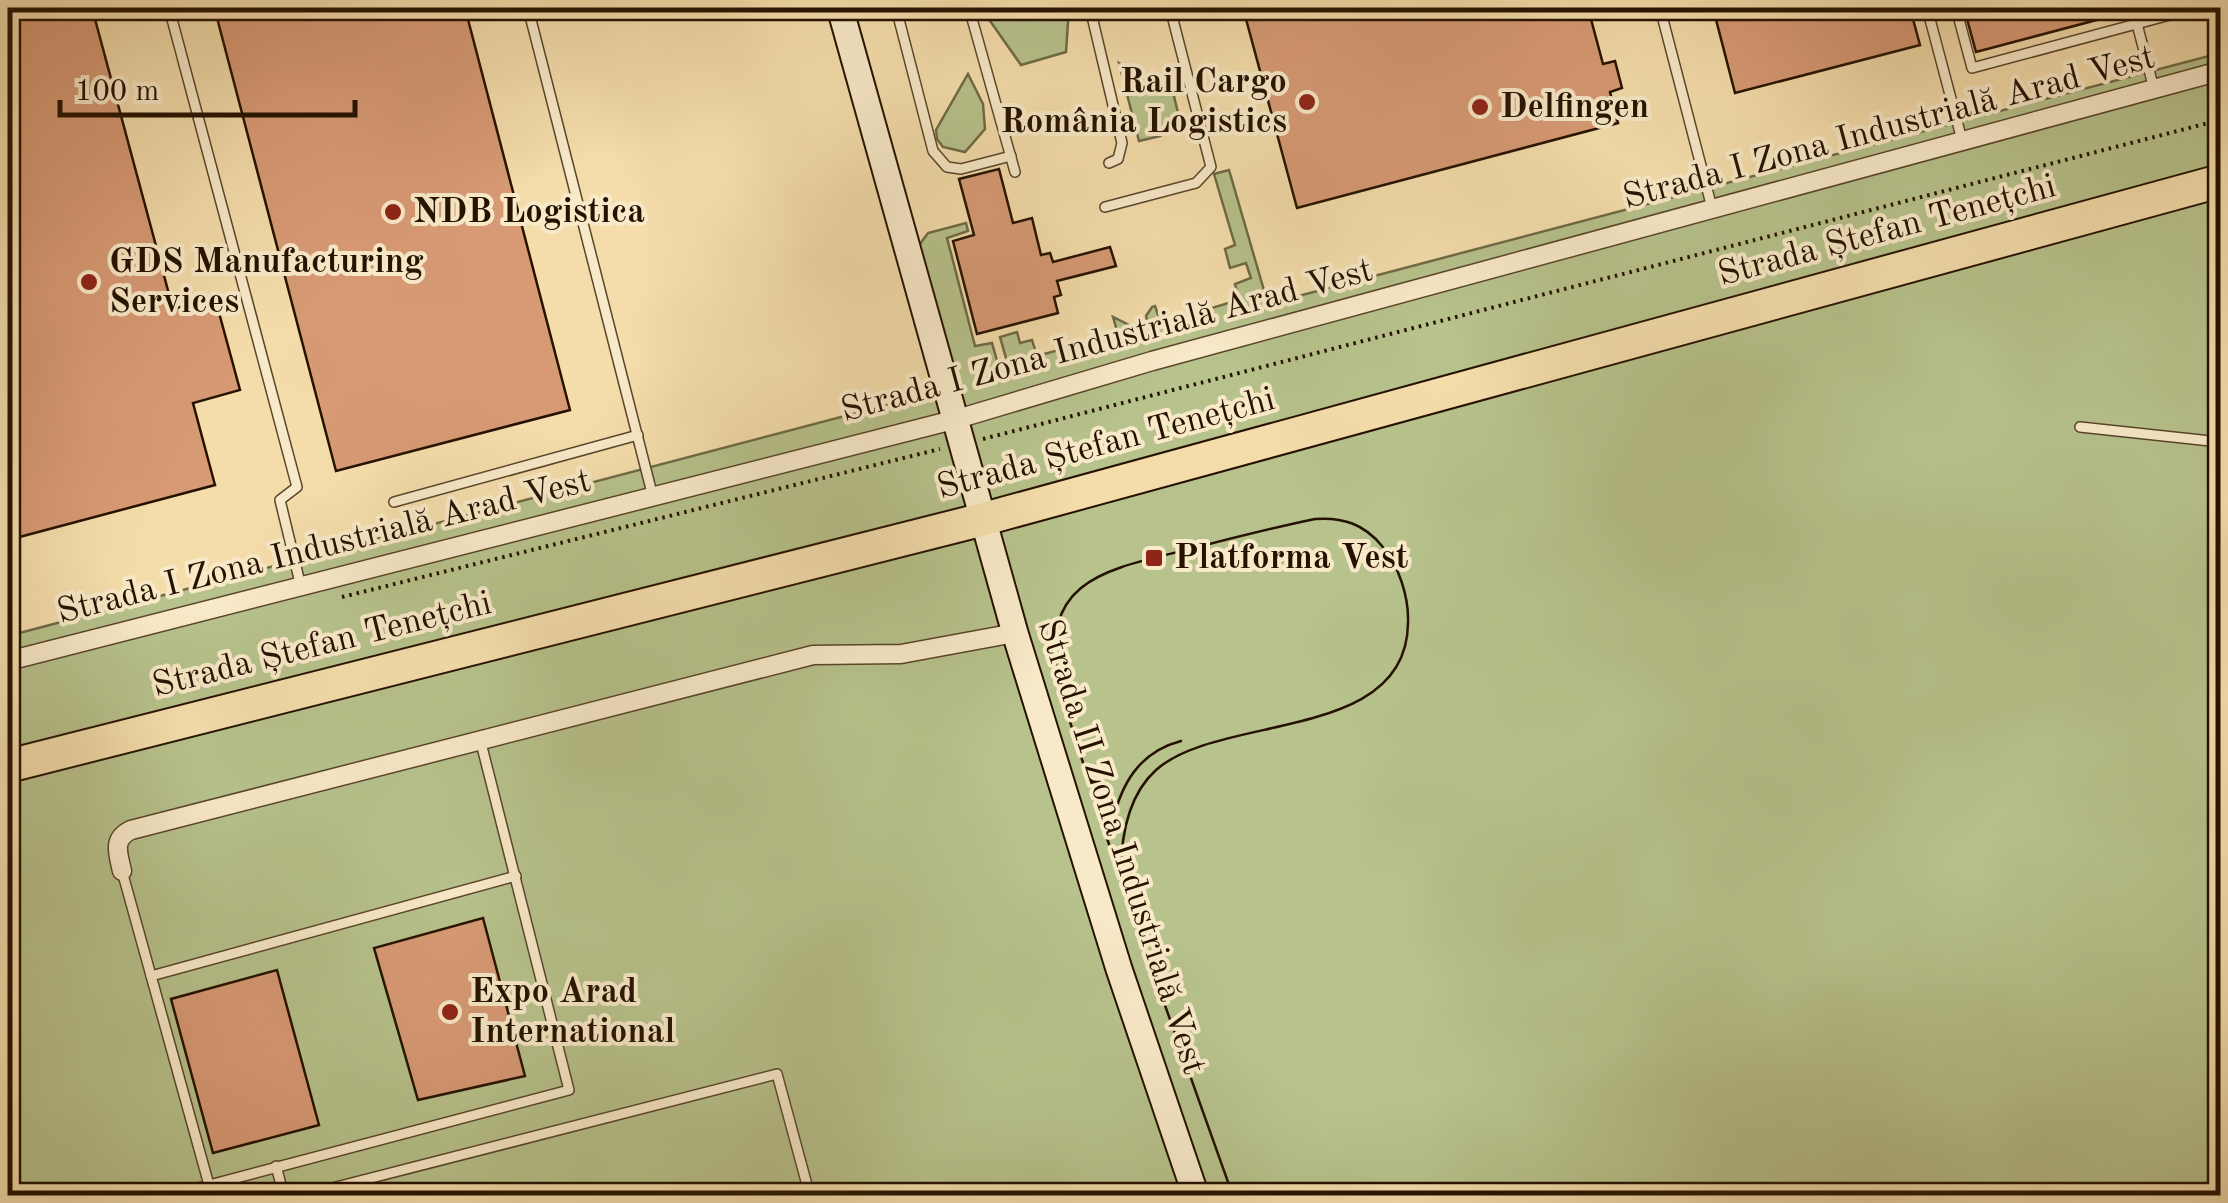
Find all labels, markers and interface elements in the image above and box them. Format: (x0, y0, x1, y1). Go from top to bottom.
street label: Strada I Zona Industrială Arad Vest (1619, 40, 2159, 216)
scale bar (60, 55, 355, 117)
place label: Rail Cargo România Logistics (1000, 65, 1287, 140)
text: 100 m (75, 77, 159, 107)
place label: Delfingen (1500, 90, 1649, 125)
marker: Rail Cargo România Logistics (1296, 91, 1318, 113)
marker: Delfingen (1469, 96, 1491, 118)
street label: Strada Ștefan Tenețchi (1714, 169, 2060, 294)
place label: NDB Logistica (413, 195, 645, 230)
marker: NDB Logistica (382, 201, 404, 223)
place label: GDS Manufacturing Services (109, 245, 424, 320)
street label: Strada I Zona Industrială Arad Vest (837, 253, 1377, 429)
marker: GDS Manufacturing Services (78, 271, 100, 293)
street label: Strada Ștefan Tenețchi (933, 382, 1279, 507)
street label: Strada I Zona Industrială Arad Vest (53, 464, 595, 630)
place label: Platforma Vest (1174, 541, 1409, 576)
marker: Platforma Vest (1143, 547, 1165, 569)
street label: Strada Ștefan Tenețchi (149, 586, 495, 705)
street label: Strada II Zona Industrială Vest (1031, 615, 1211, 1079)
place label: Expo Arad International (470, 975, 676, 1050)
marker: Expo Arad International (439, 1001, 461, 1023)

